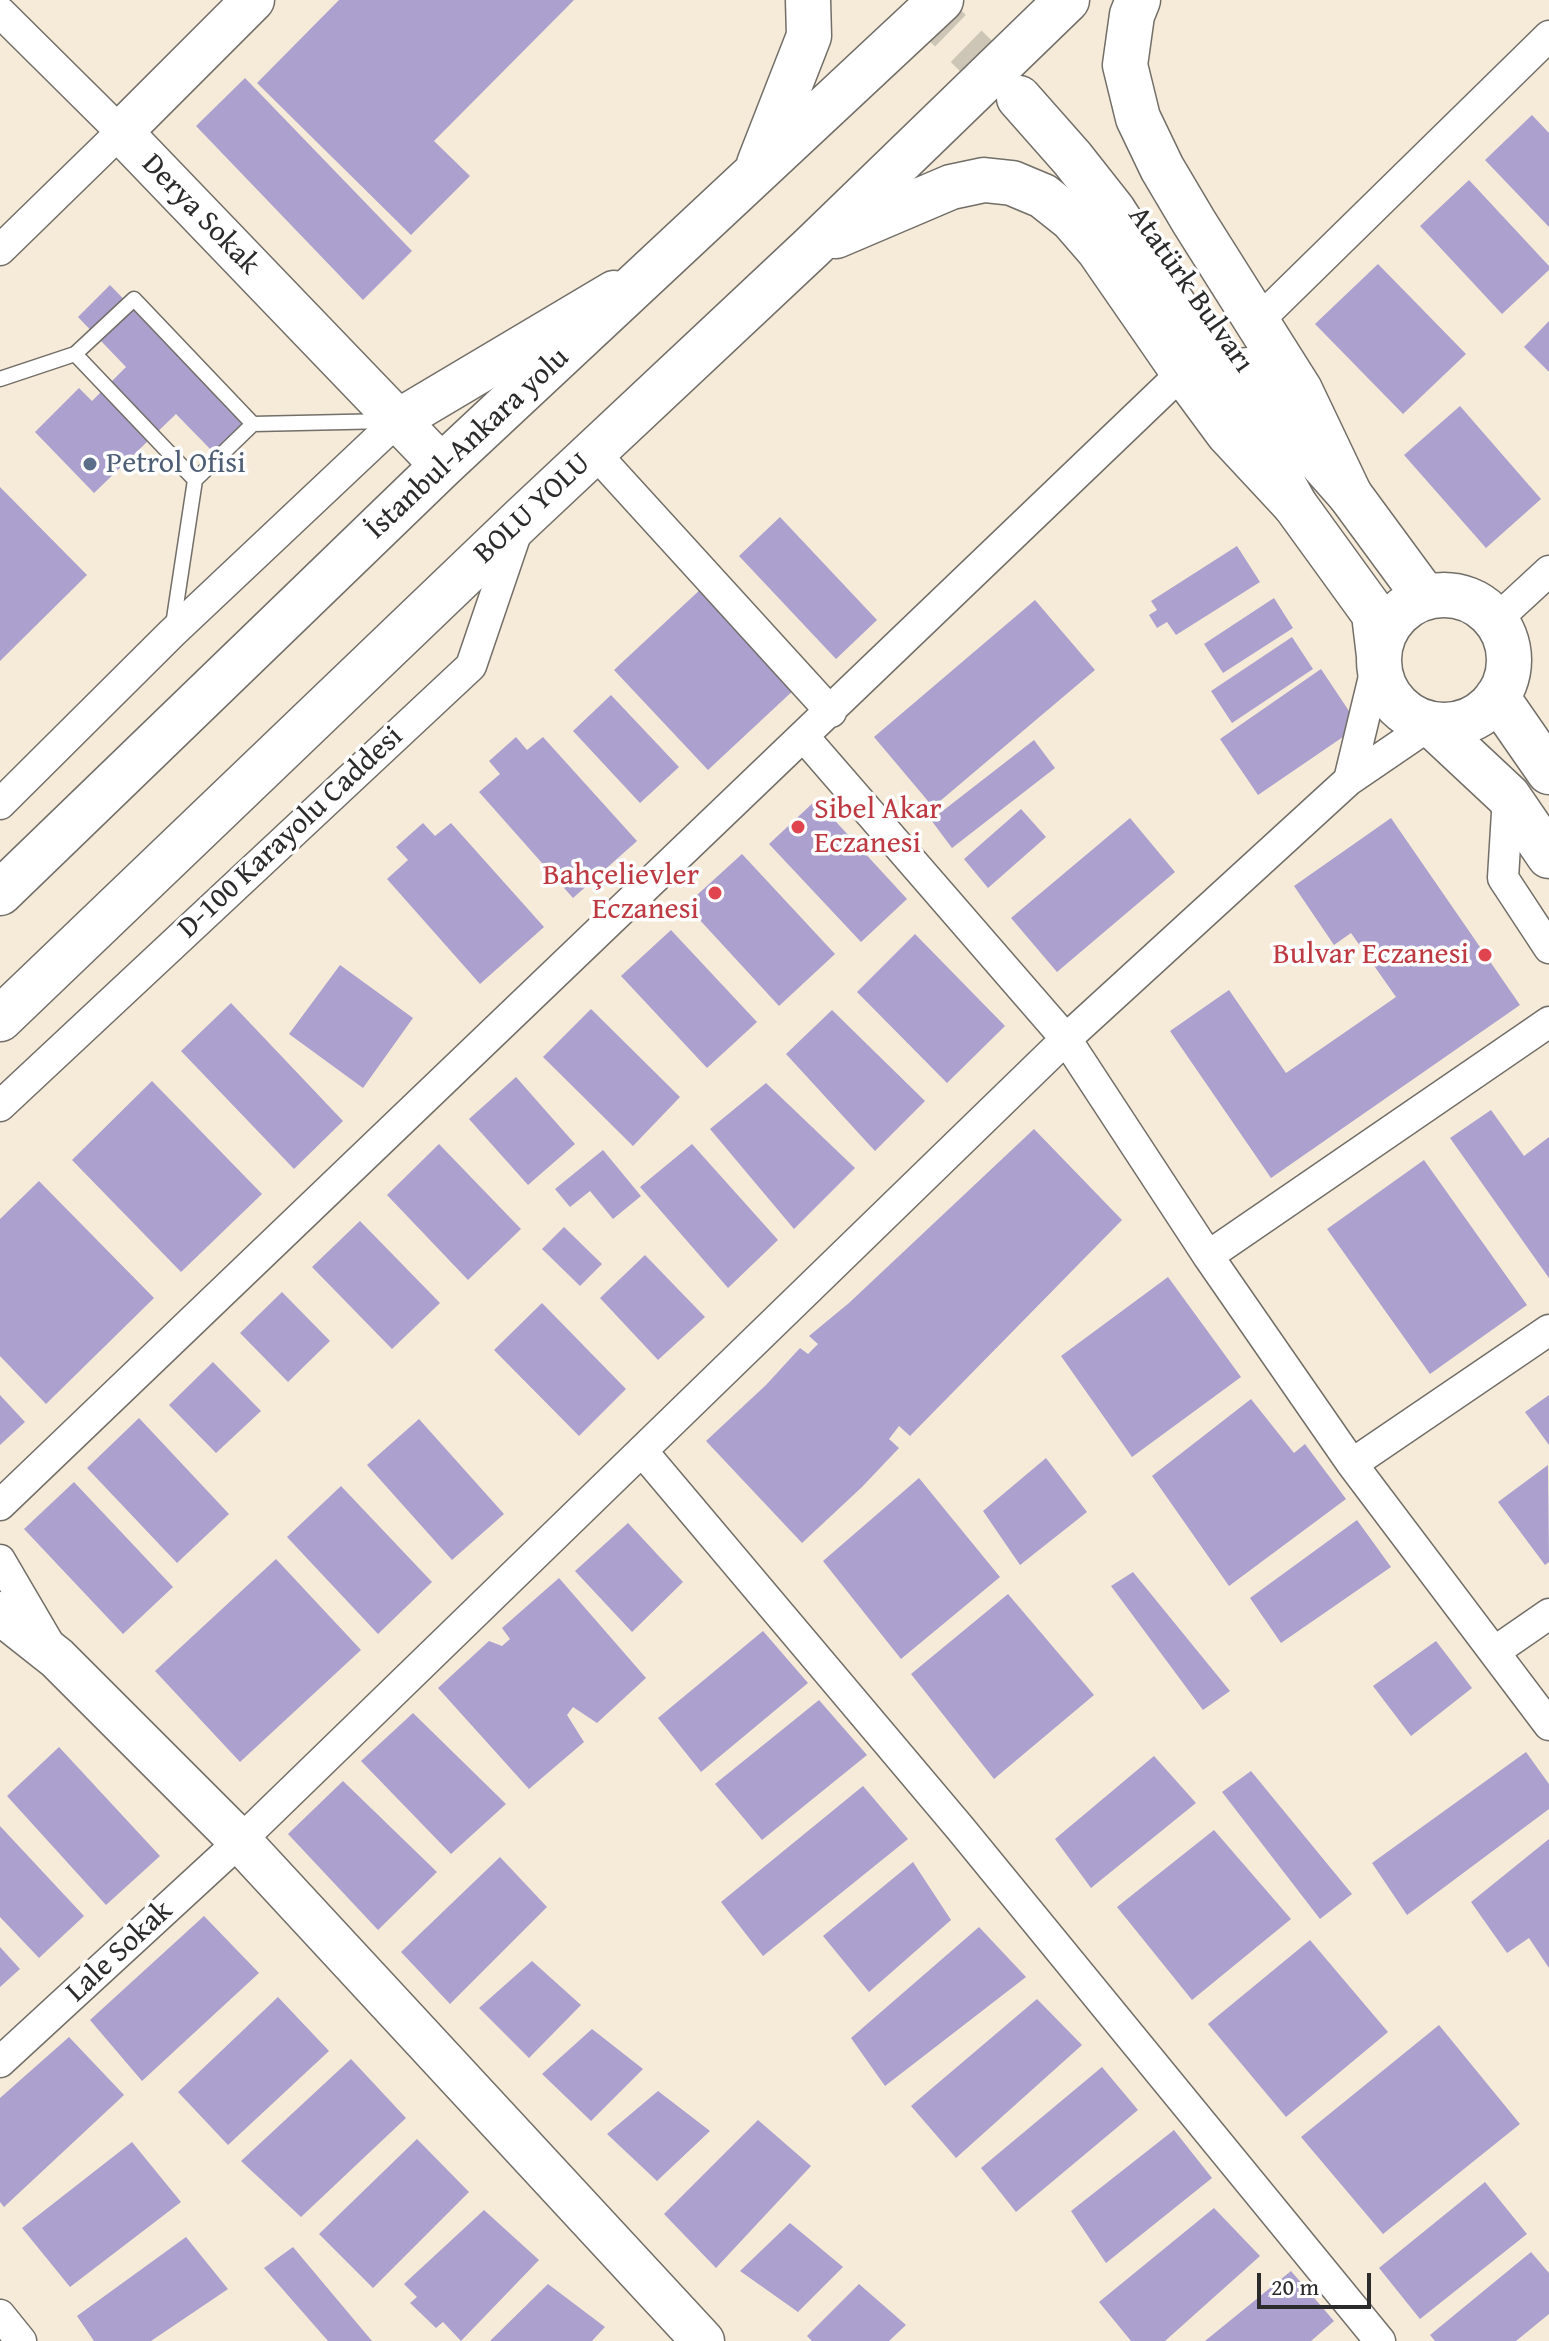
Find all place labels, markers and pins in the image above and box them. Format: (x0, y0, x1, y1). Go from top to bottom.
place label: Petrol Ofisi (106, 446, 246, 482)
marker: Petrol Ofisi (81, 455, 99, 473)
place label: Sibel Akar Eczanesi (814, 792, 942, 862)
marker: Sibel Akar Eczanesi (789, 818, 807, 836)
place label: Bahçelievler Eczanesi (543, 858, 699, 928)
marker: Bahçelievler Eczanesi (706, 884, 724, 902)
place label: Bulvar Eczanesi (1273, 937, 1469, 973)
marker: Bulvar Eczanesi (1476, 946, 1494, 964)

